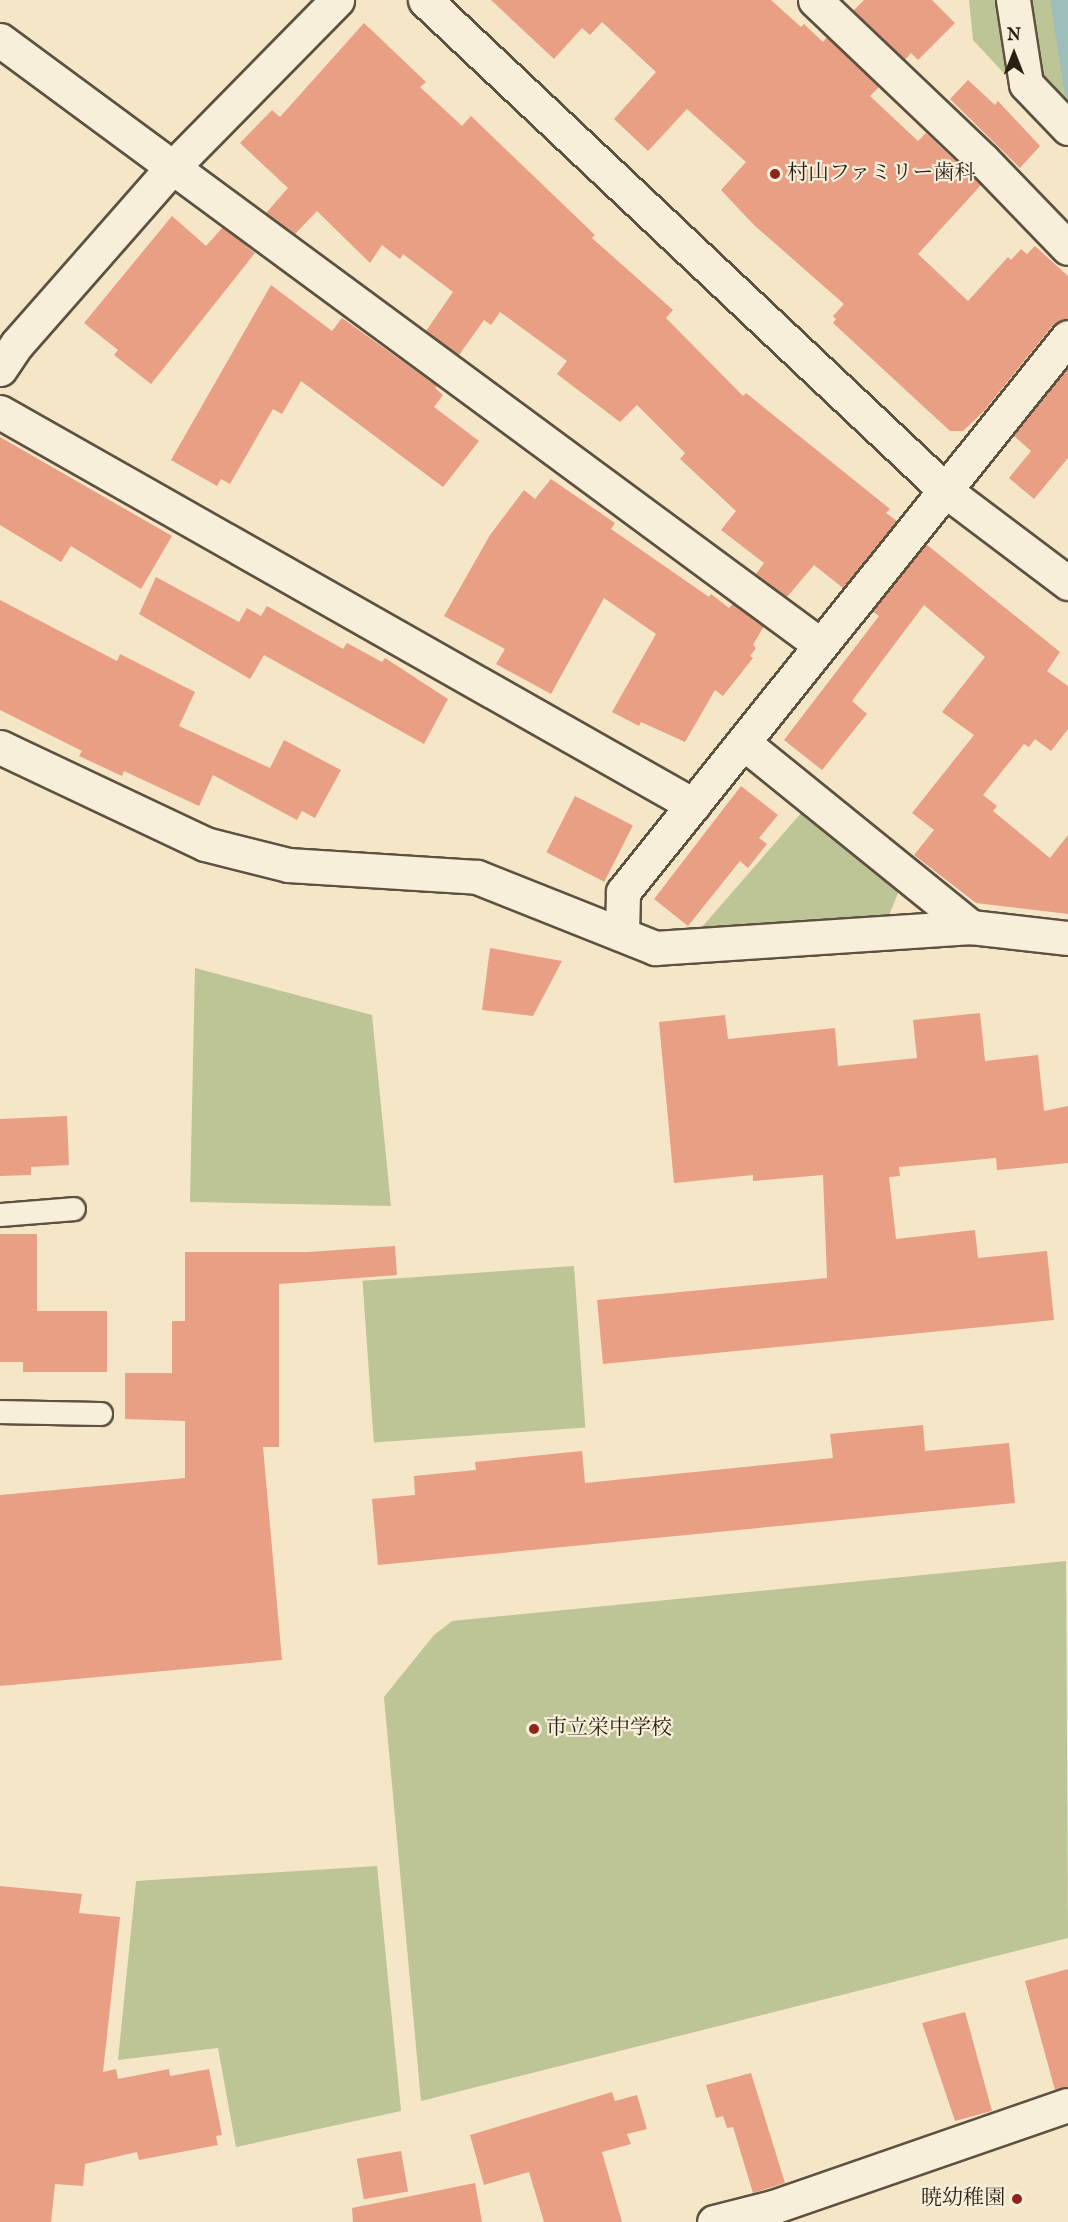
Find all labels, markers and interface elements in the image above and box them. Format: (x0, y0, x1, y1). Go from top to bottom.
north arrow (984, 24, 1044, 84)
text: N (1007, 26, 1021, 46)
place label: 村山ファミリー歯科 (787, 161, 976, 187)
marker: 村山ファミリー歯科 (768, 167, 782, 181)
place label: 市立栄中学校 (546, 1716, 672, 1742)
marker: 市立栄中学校 (527, 1722, 541, 1736)
place label: 暁幼稚園 (921, 2186, 1005, 2212)
marker: 暁幼稚園 (1010, 2192, 1024, 2206)

